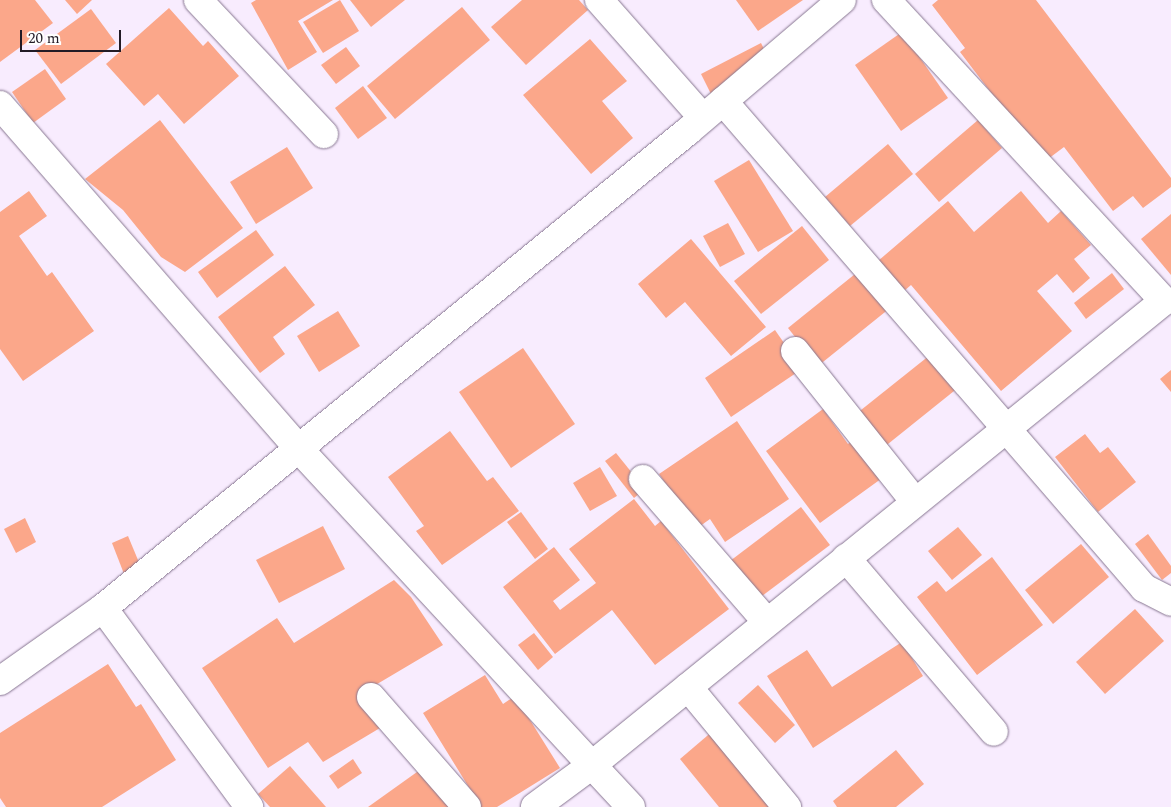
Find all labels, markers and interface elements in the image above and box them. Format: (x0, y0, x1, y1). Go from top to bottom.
scale bar (22, 20, 124, 52)
text: 20 m (28, 27, 60, 50)

